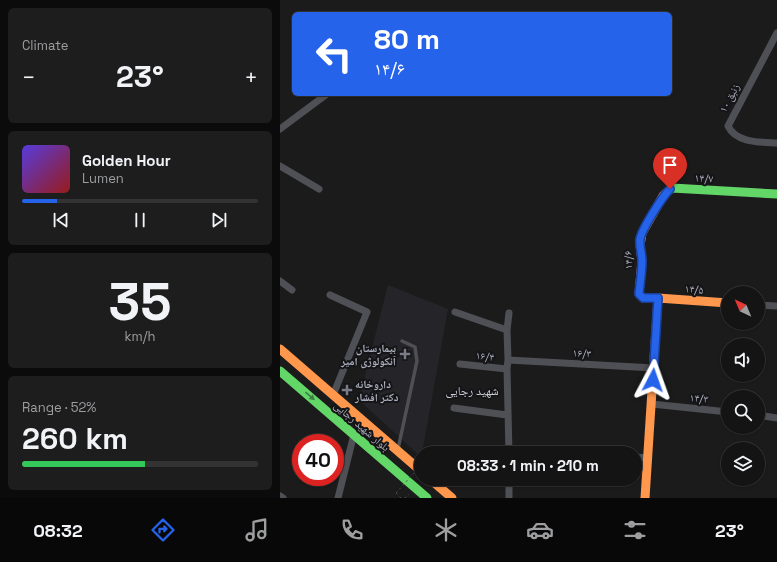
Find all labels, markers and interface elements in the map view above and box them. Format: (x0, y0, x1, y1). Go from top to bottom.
text: 80 m (374, 21, 440, 57)
icon: left (308, 28, 360, 80)
text: Climate (22, 37, 68, 54)
text: 23° (116, 57, 164, 96)
text: ۱۴/۶ (374, 57, 405, 80)
text: − (22, 63, 36, 91)
text: + (244, 63, 258, 91)
street label: زنبق ۱۰ (716, 81, 742, 115)
pin (653, 148, 687, 189)
text: Golden Hour (82, 151, 171, 170)
icon: arrive (659, 154, 681, 176)
text: Lumen (82, 170, 124, 187)
street label: ۱۴/۷ (694, 171, 714, 185)
icon: previous (50, 209, 72, 231)
icon: pause (129, 209, 151, 231)
icon: next (208, 209, 230, 231)
street label: ۱۴/۶ (621, 250, 635, 270)
text: 35 (109, 269, 171, 335)
street label: ۱۴/۵ (684, 281, 704, 297)
north arrow (721, 286, 765, 330)
map controls (721, 286, 765, 486)
text: km/h (125, 328, 155, 345)
button: sound (721, 338, 765, 382)
place label: بیمارستان آنکولوژی امیر (340, 341, 396, 369)
street label: ۱۶/۳ (572, 346, 592, 360)
marker: بیمارستان آنکولوژی امیر (399, 348, 411, 360)
street label: ۱۶/۴ (475, 348, 495, 364)
position arrow (632, 359, 674, 401)
place label: داروخانه دکتر افشار (354, 377, 399, 404)
district label: شهید رجایی (445, 383, 499, 399)
marker: داروخانه دکتر افشار (342, 385, 352, 395)
street label: ۱۴/۳ (689, 390, 709, 406)
button: search (721, 390, 765, 434)
one-way arrow (304, 392, 315, 401)
street label: بلوار شهید رجایی (331, 398, 393, 454)
text: Range · 52% (22, 399, 96, 416)
text: 260 km (22, 419, 128, 458)
speed limit sign: 40 (292, 434, 344, 486)
button: layers (721, 442, 765, 486)
text: 08:33 · 1 min · 210 m (457, 456, 599, 475)
icon: directions (149, 516, 177, 544)
icon: music (243, 516, 271, 544)
icon: phone (338, 516, 366, 544)
icon: climate (432, 516, 460, 544)
icon: car (526, 516, 554, 544)
icon: filters (621, 516, 649, 544)
text: 08:32 (33, 519, 83, 542)
text: 23° (715, 519, 744, 542)

